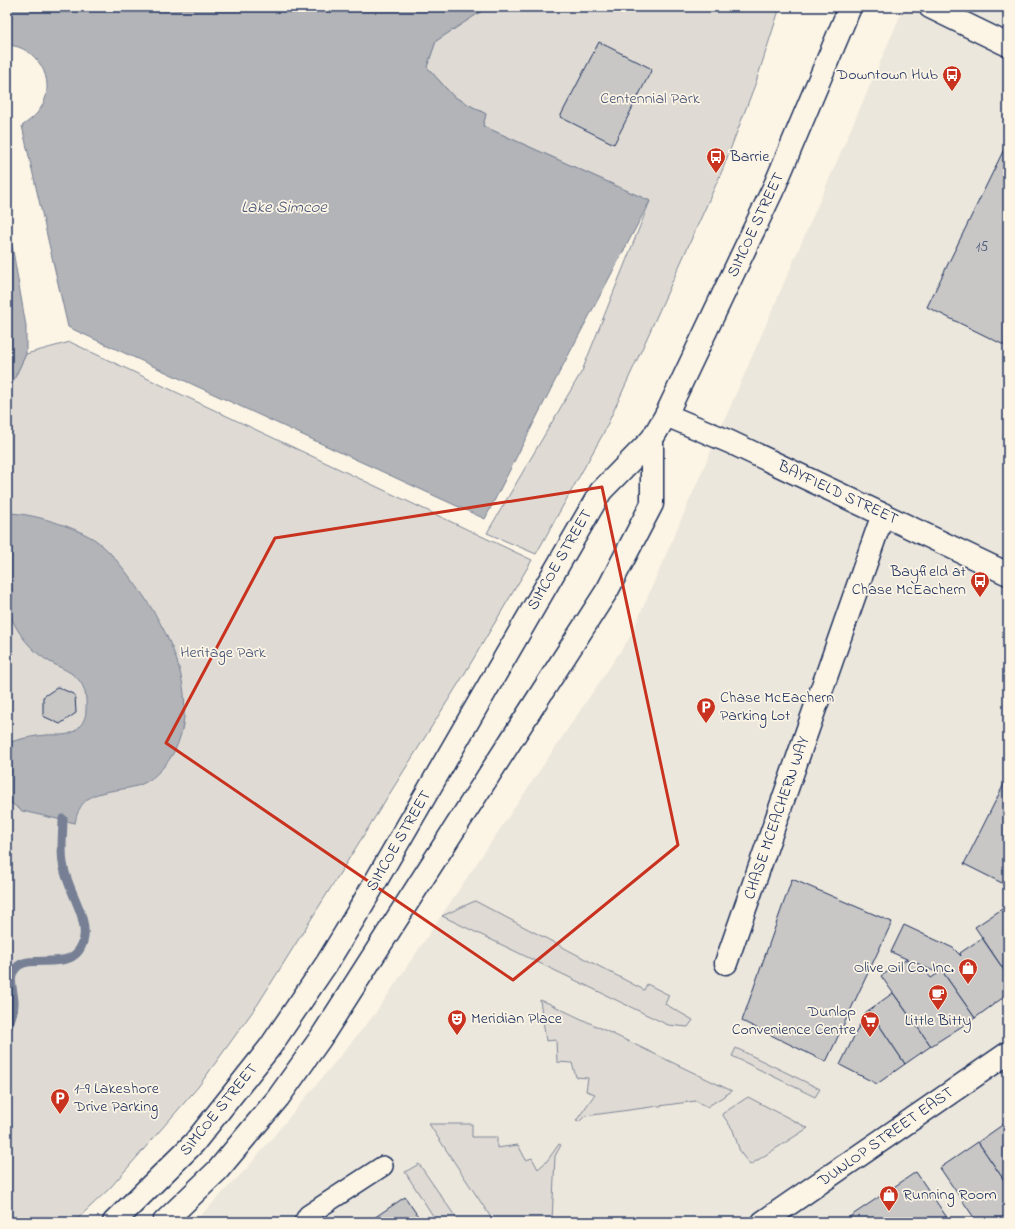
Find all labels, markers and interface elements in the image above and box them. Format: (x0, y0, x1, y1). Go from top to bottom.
place label: Downtown Hub (836, 63, 939, 87)
bus stop icon: Downtown Hub (941, 64, 963, 92)
park label: Centennial Park (600, 87, 701, 111)
place label: Barrie (729, 145, 770, 169)
bus stop icon: Barrie (705, 146, 727, 174)
street label: SIMCOE STREET (721, 169, 791, 281)
water label: Lake Simcoe (241, 195, 328, 220)
house number: 15 (976, 237, 988, 258)
street label: BAYFIELD STREET (773, 454, 902, 531)
street label: SIMCOE STREET (521, 505, 599, 615)
place label: Bayfield at Chase McEachern (852, 560, 967, 602)
bus stop icon: Bayfield at Chase McEachern (969, 570, 991, 598)
park label: Heritage Park (180, 641, 267, 665)
place label: Chase McEachern Parking Lot (720, 686, 834, 728)
parking icon: Chase McEachern Parking Lot (695, 696, 717, 724)
street label: CHASE MCEACHERN WAY (738, 733, 816, 903)
street label: SIMCOE STREET (360, 786, 438, 896)
place label: Olive Oil Co. Inc. (854, 956, 954, 980)
shop icon: Olive Oil Co. Inc. (957, 957, 979, 985)
cafe icon: Little Bitty (927, 983, 949, 1011)
place label: Dunlop Convenience Centre (732, 1000, 857, 1042)
place label: Meridian Place (471, 1007, 563, 1031)
theatre icon: Meridian Place (446, 1008, 468, 1036)
place label: Little Bitty (905, 1009, 971, 1033)
supermarket icon: Dunlop Convenience Centre (859, 1010, 881, 1038)
street label: SIMCOE STREET (174, 1058, 264, 1162)
place label: 1-9 Lakeshore Drive Parking (73, 1077, 160, 1119)
street label: DUNLOP STREET EAST (812, 1081, 959, 1194)
parking icon: 1-9 Lakeshore Drive Parking (49, 1087, 71, 1115)
place label: Running Room (903, 1183, 997, 1207)
shop icon: Running Room (878, 1184, 900, 1212)

